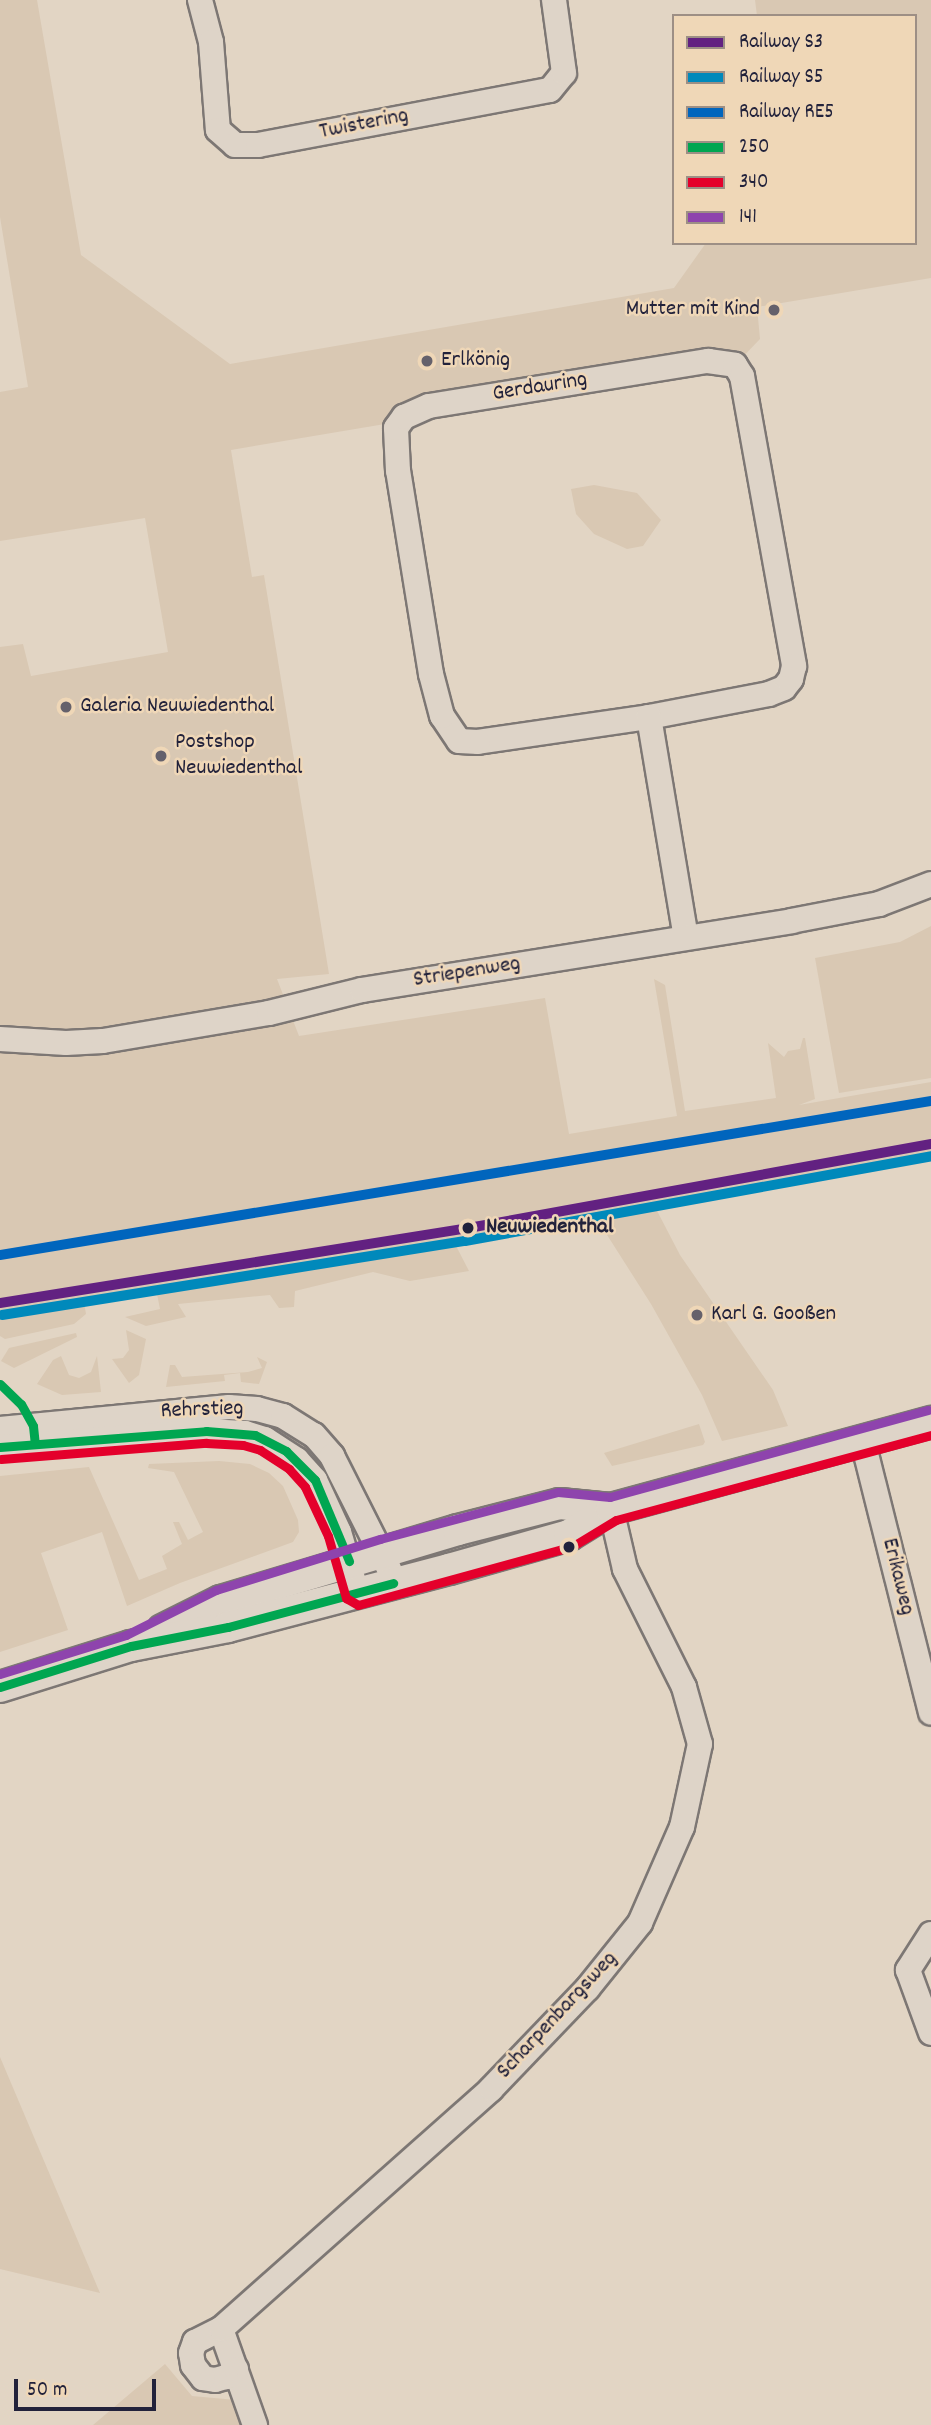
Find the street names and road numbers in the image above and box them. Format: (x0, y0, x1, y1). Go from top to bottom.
street label: Twistering (317, 103, 411, 147)
street label: Gerdauring (491, 367, 589, 409)
street label: Striepenweg (412, 951, 522, 995)
street label: Rehrstieg (160, 1396, 244, 1426)
street label: Erikaweg (874, 1536, 920, 1618)
street label: Scharpenbargsweg (492, 1946, 624, 2086)

